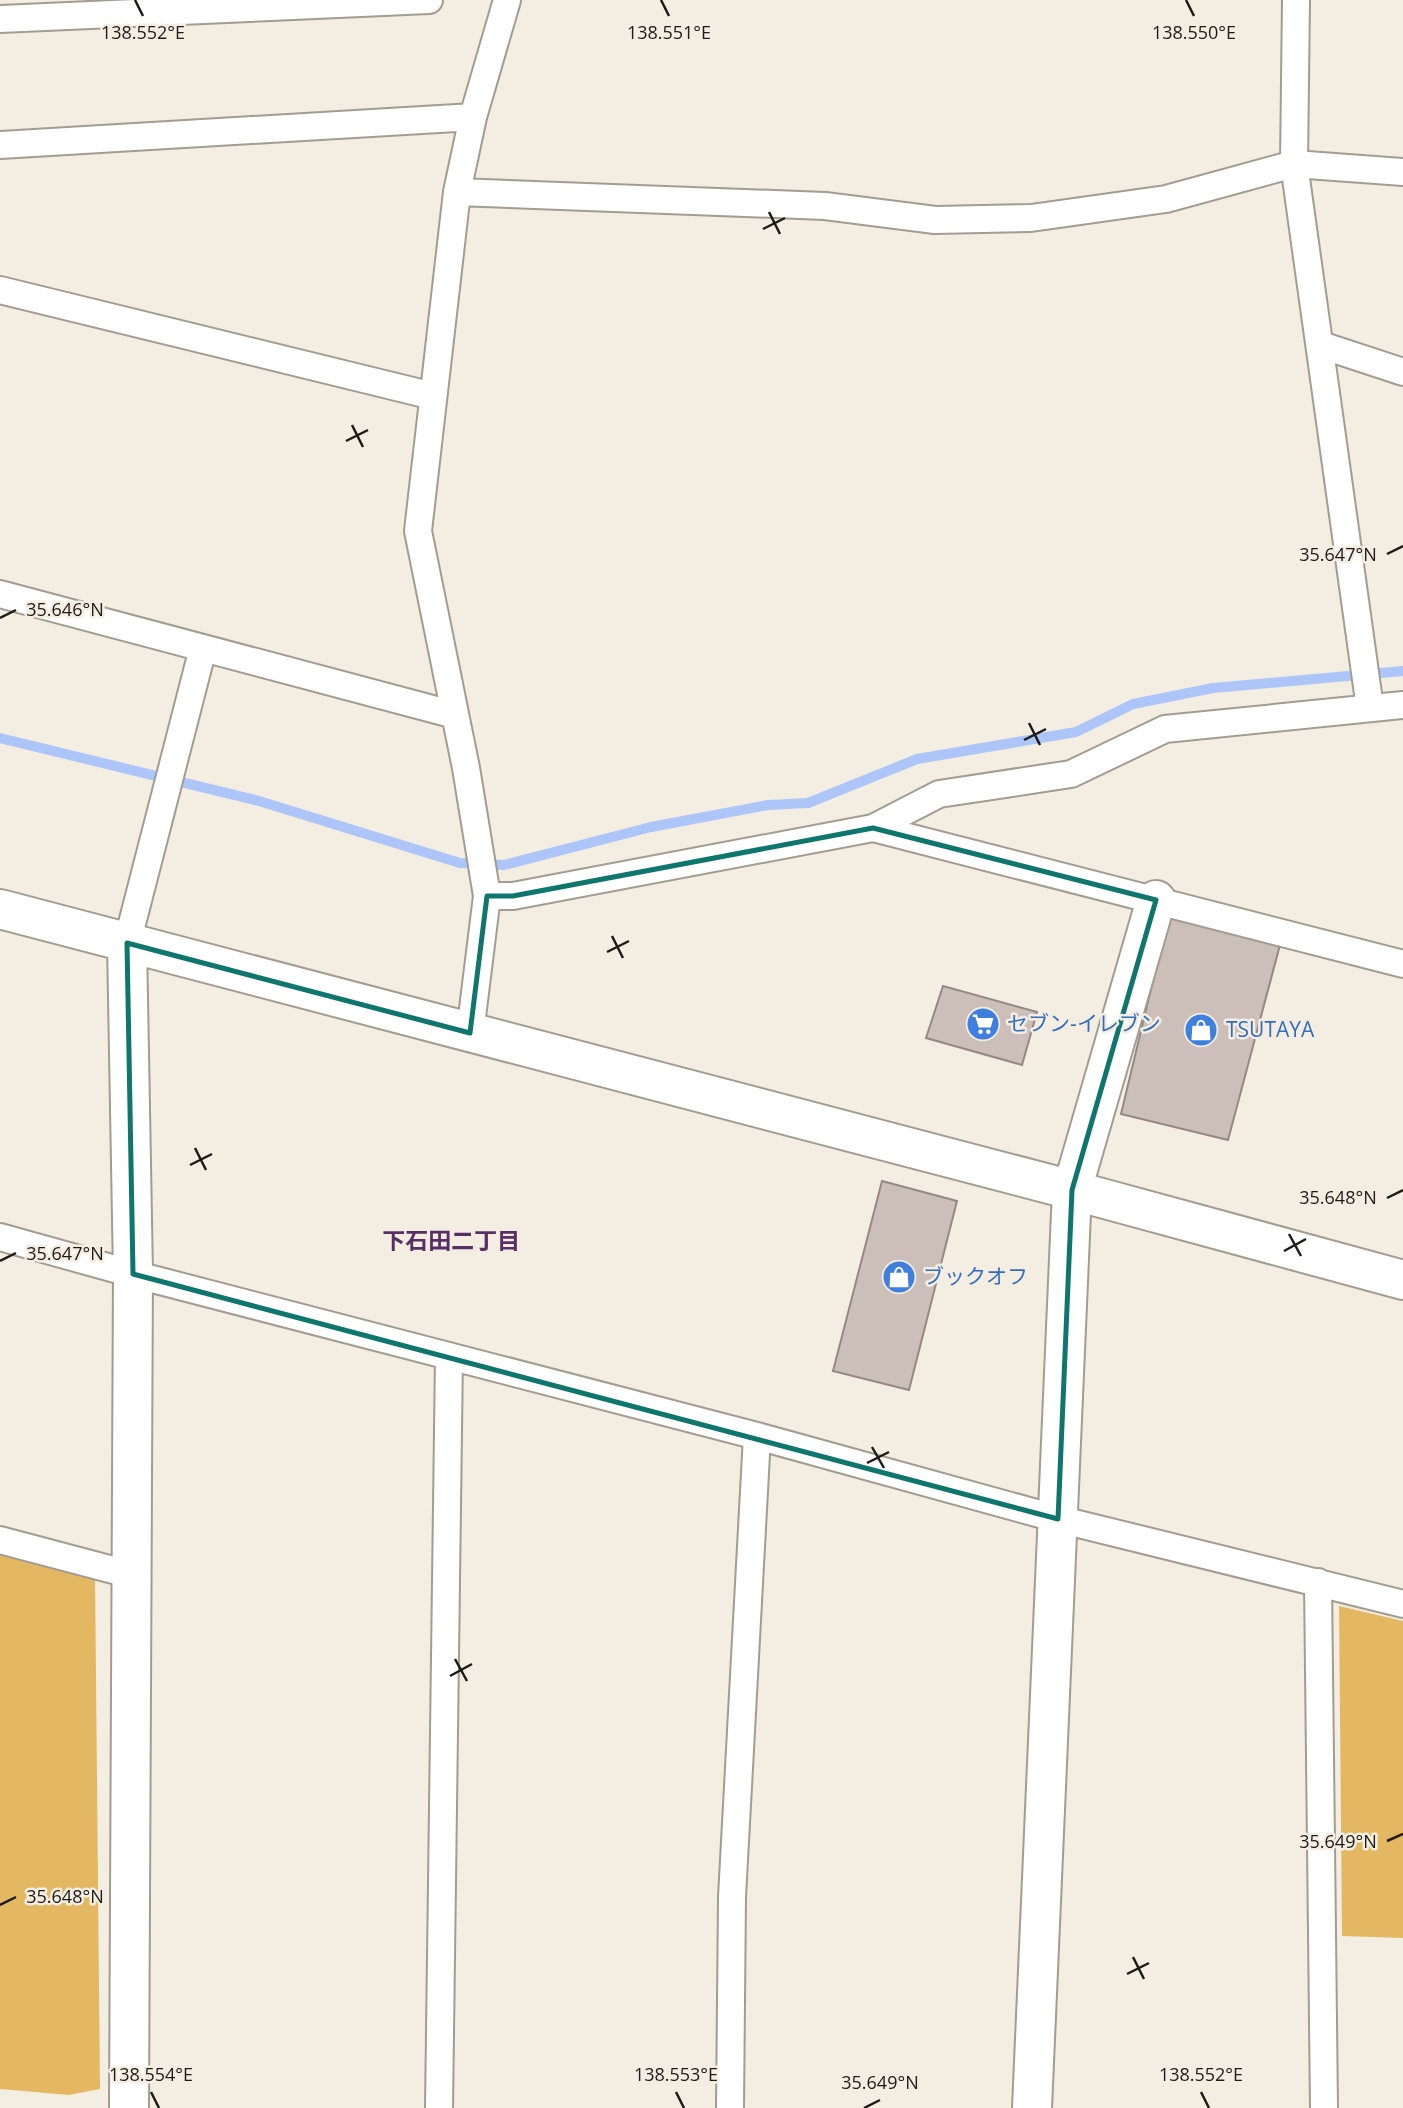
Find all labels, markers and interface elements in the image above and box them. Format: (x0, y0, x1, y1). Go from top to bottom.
text: 138.552°E (101, 20, 185, 44)
text: 138.551°E (627, 20, 711, 44)
text: 138.550°E (1152, 20, 1236, 44)
text: 35.647°N (1299, 542, 1377, 566)
text: 35.646°N (26, 597, 104, 621)
supermarket icon: セブン-イレブン (964, 1005, 1002, 1043)
place label: セブン-イレブン (1007, 1009, 1161, 1037)
shop icon: TSUTAYA (1182, 1011, 1220, 1049)
place label: TSUTAYA (1226, 1015, 1315, 1043)
text: 35.648°N (1299, 1185, 1377, 1209)
district label: 下石田二丁目 (382, 1224, 520, 1256)
text: 35.647°N (26, 1241, 104, 1265)
shop icon: ブックオフ (880, 1258, 918, 1296)
place label: ブックオフ (923, 1262, 1028, 1290)
text: 35.649°N (1299, 1829, 1377, 1853)
text: 35.648°N (26, 1884, 104, 1908)
text: 138.554°E (109, 2062, 193, 2086)
text: 138.553°E (634, 2062, 718, 2086)
text: 138.552°E (1159, 2062, 1243, 2086)
text: 35.649°N (841, 2070, 919, 2094)

